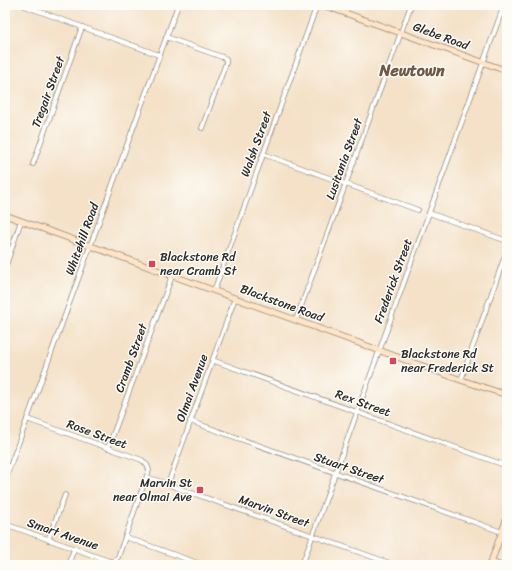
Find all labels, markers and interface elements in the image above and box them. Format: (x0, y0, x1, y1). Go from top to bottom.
street label: Glebe Road (410, 16, 473, 57)
street label: Tregair Street (25, 52, 72, 131)
district label: Newtown (378, 56, 445, 85)
street label: Walsh Street (234, 107, 278, 180)
street label: Lusitania Street (319, 114, 369, 203)
street label: Whitehill Road (59, 199, 105, 278)
street label: Frederick Street (367, 236, 419, 326)
place label: Blackstone Rd near Cramb St (160, 246, 237, 282)
marker: Blackstone Rd near Cramb St (147, 259, 157, 269)
street label: Blackstone Road (237, 278, 328, 329)
street label: Cramb Street (108, 319, 154, 396)
place label: Blackstone Rd near Frederick St (401, 343, 494, 379)
street label: Olmai Avenue (170, 351, 214, 425)
marker: Blackstone Rd near Frederick St (388, 356, 398, 366)
street label: Rex Street (332, 383, 394, 423)
street label: Rose Street (64, 413, 130, 455)
street label: Stuart Street (311, 446, 388, 491)
place label: Marvin St near Olmai Ave (113, 472, 192, 508)
marker: Marvin St near Olmai Ave (195, 485, 205, 495)
street label: Marvin Street (236, 488, 314, 534)
street label: Smart Avenue (24, 511, 102, 557)

